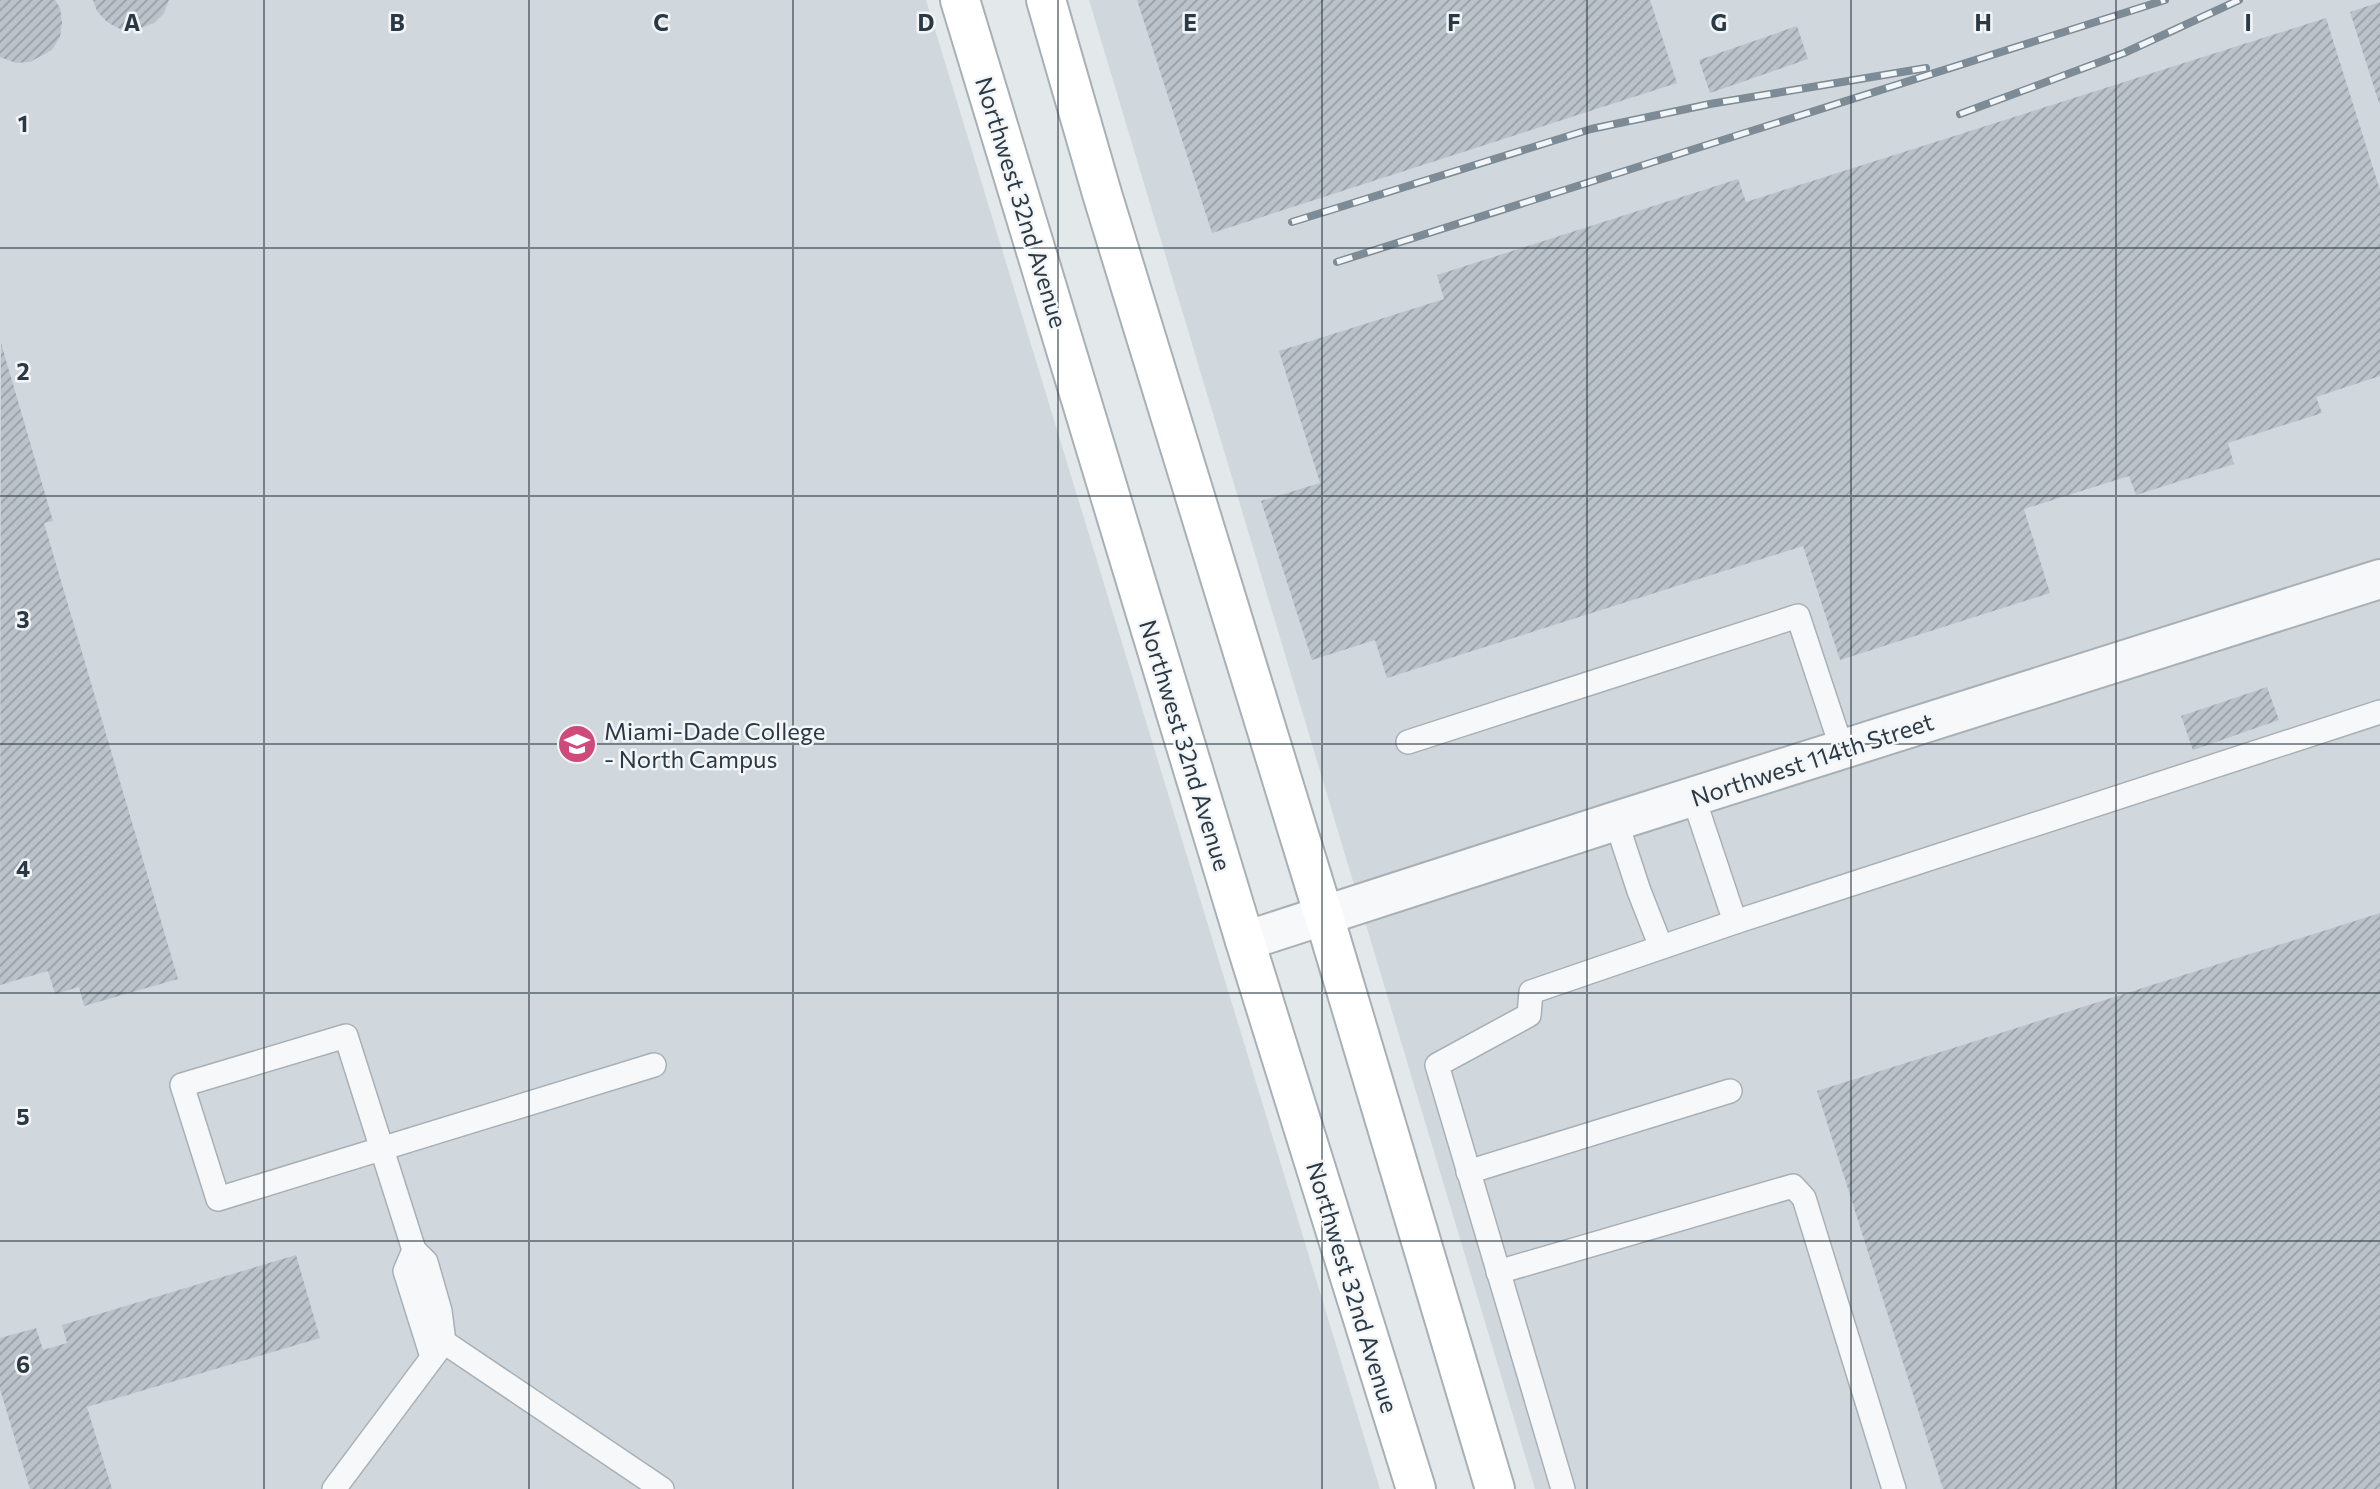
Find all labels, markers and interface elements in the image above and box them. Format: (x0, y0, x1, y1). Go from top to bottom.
text: A (124, 8, 141, 36)
text: B (389, 8, 405, 36)
text: C (653, 8, 669, 36)
text: D (918, 8, 935, 36)
text: E (1183, 8, 1197, 36)
text: F (1447, 8, 1461, 36)
text: G (1711, 8, 1727, 36)
text: H (1974, 8, 1992, 36)
text: I (2244, 8, 2252, 36)
street label: Northwest 32nd Avenue (970, 73, 1074, 331)
text: 1 (18, 109, 28, 137)
text: 2 (16, 357, 30, 385)
text: 3 (16, 605, 30, 633)
street label: Northwest 32nd Avenue (1134, 616, 1238, 874)
street label: Northwest 114th Street (1687, 706, 1937, 812)
place label: Miami-Dade College - North Campus (604, 716, 825, 773)
school or university icon: Miami-Dade College - North Campus (556, 723, 598, 765)
text: 4 (16, 854, 30, 882)
text: 5 (16, 1102, 30, 1130)
street label: Northwest 32nd Avenue (1301, 1158, 1405, 1416)
text: 6 (16, 1350, 30, 1378)

